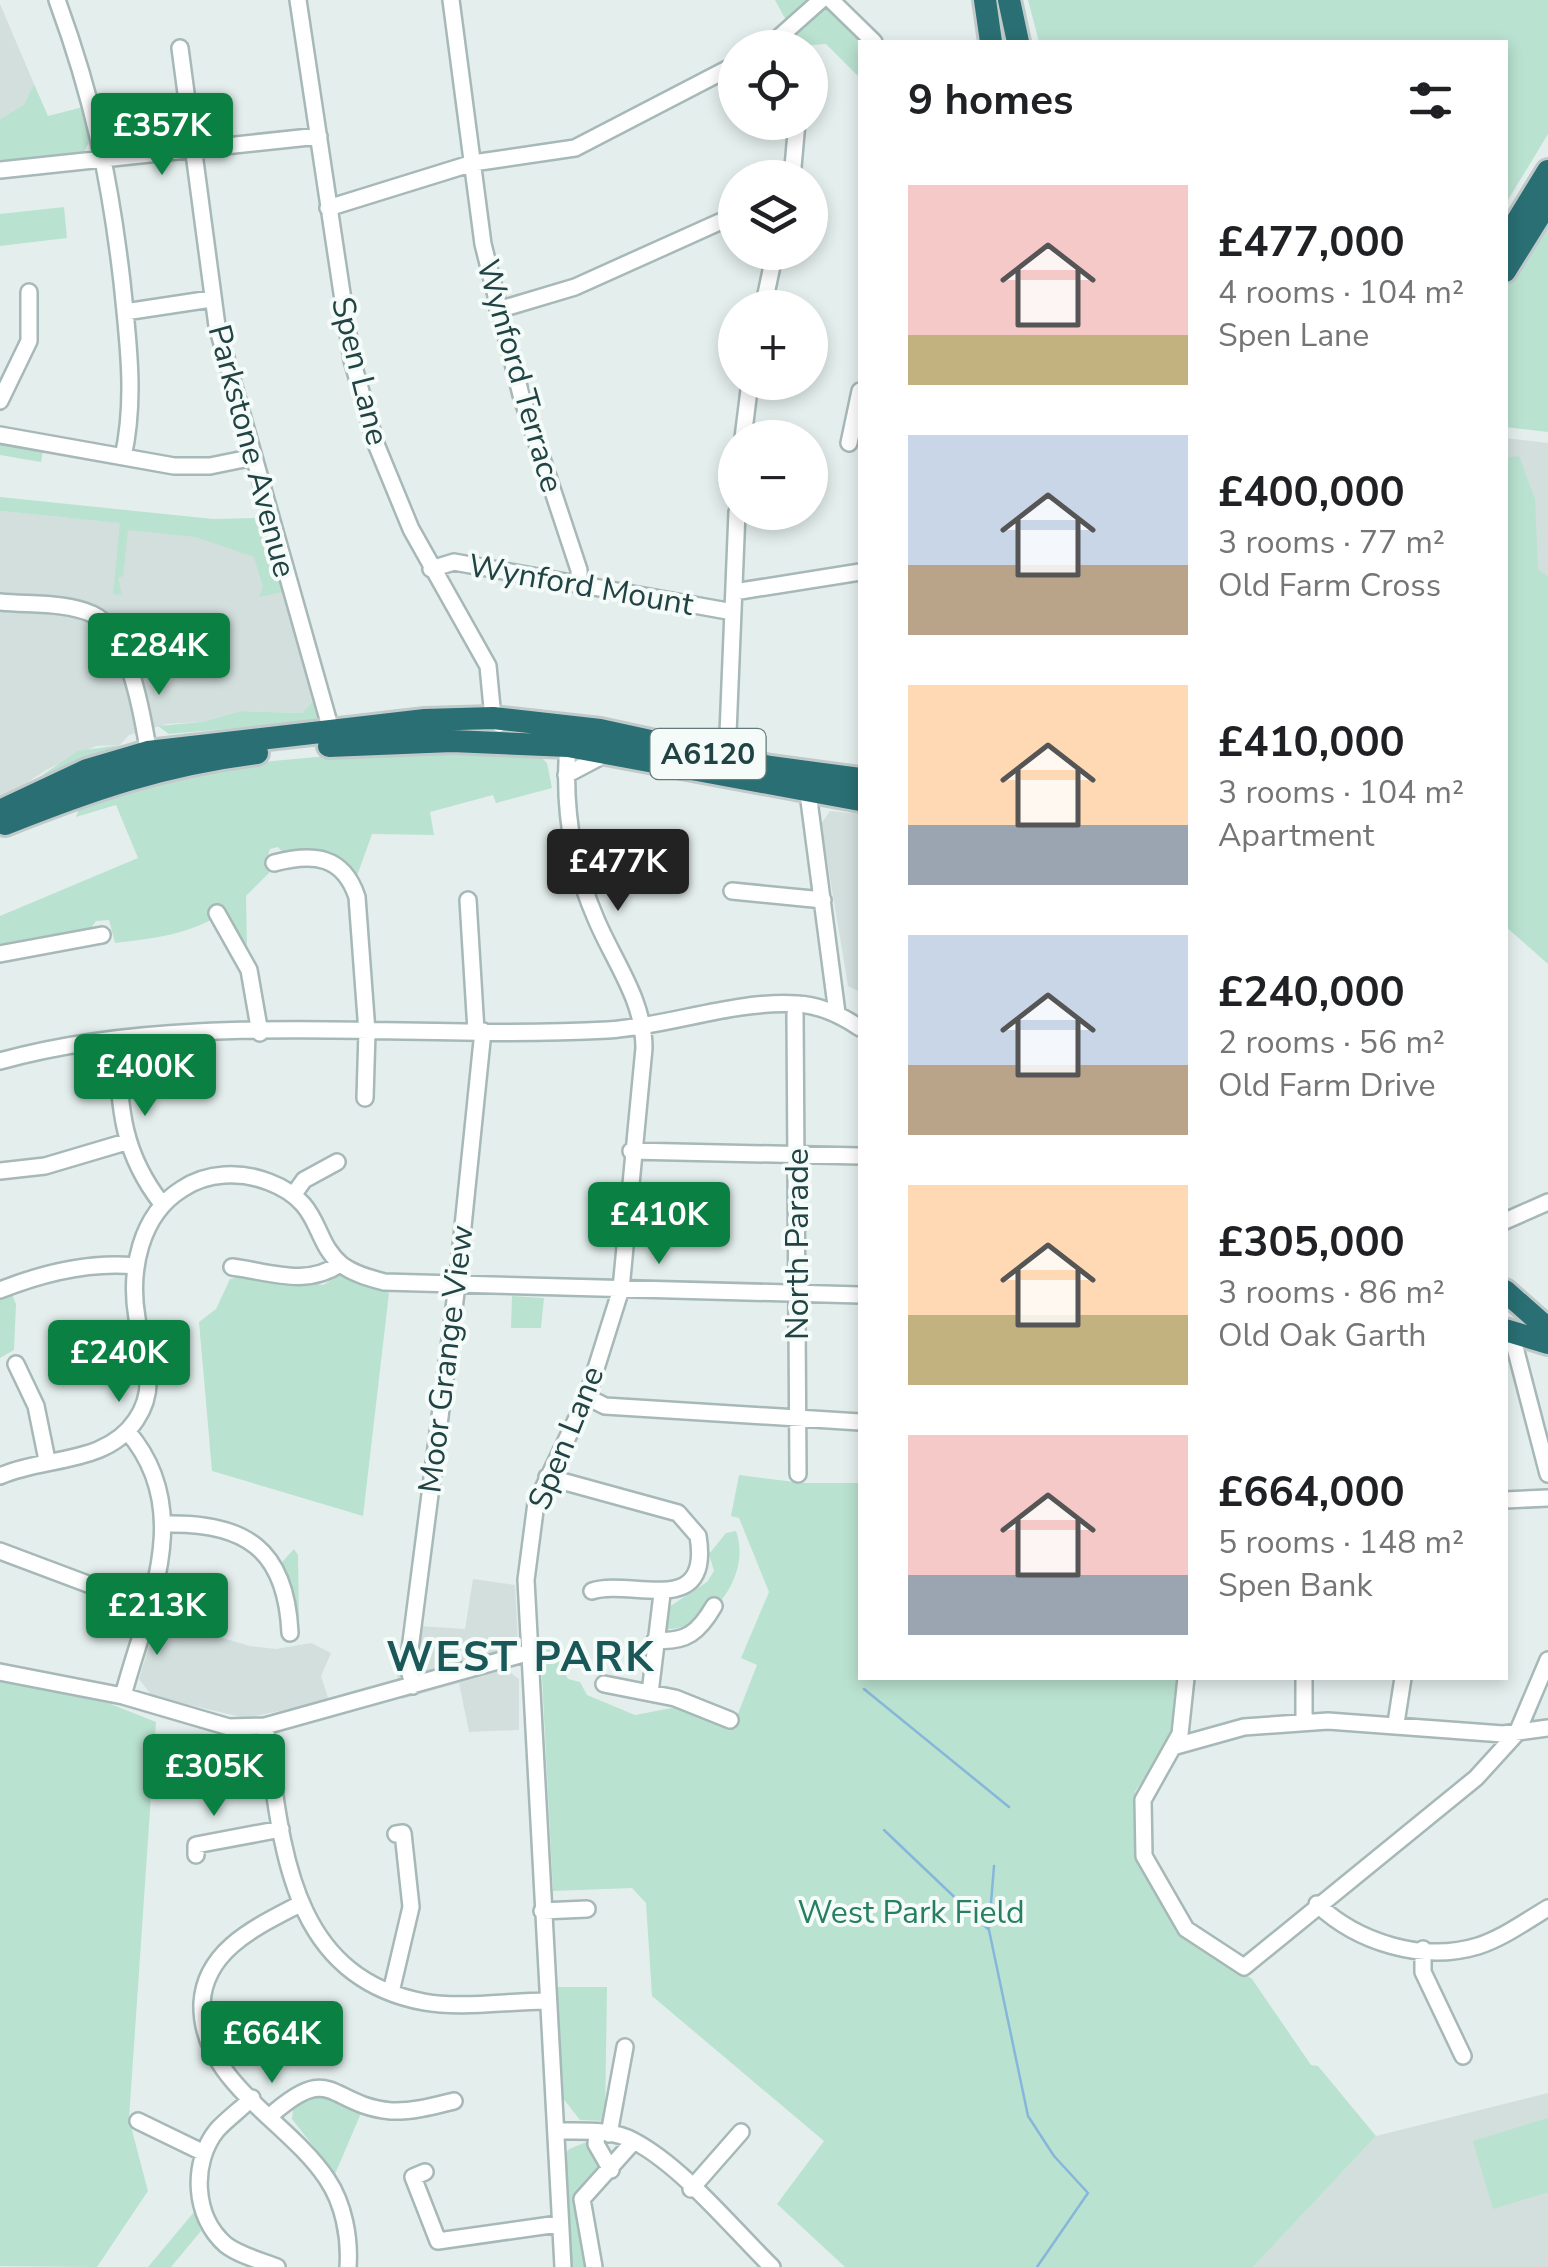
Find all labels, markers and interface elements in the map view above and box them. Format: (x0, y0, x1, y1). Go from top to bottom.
map controls (718, 30, 828, 530)
button: locate (718, 30, 828, 140)
text: 9 homes (908, 72, 1073, 129)
icon: filters (1403, 73, 1458, 128)
pin: £357K (92, 93, 232, 178)
text: £357K (113, 104, 211, 147)
button: layers (718, 160, 828, 270)
text: £477,000 (1218, 214, 1405, 271)
icon: home (988, 225, 1108, 345)
street label: Wynford Terrace (466, 255, 574, 497)
text: 4 rooms · 104 m² (1218, 271, 1464, 314)
button: + (718, 290, 828, 400)
street label: Spen Lane (321, 292, 399, 450)
text: Spen Lane (1218, 314, 1369, 357)
street label: Parkstone Avenue (198, 320, 306, 582)
button: − (718, 420, 828, 530)
text: £400,000 (1218, 464, 1405, 521)
icon: home (988, 475, 1108, 595)
text: 3 rooms · 77 m² (1218, 521, 1445, 564)
street label: Wynford Mount (465, 544, 698, 626)
text: Old Farm Cross (1218, 564, 1441, 607)
pin: £284K (89, 613, 229, 698)
text: £284K (110, 624, 208, 667)
text: £410,000 (1218, 714, 1405, 771)
icon: home (988, 725, 1108, 845)
road number: A6120 (650, 729, 766, 779)
text: 3 rooms · 104 m² (1218, 771, 1464, 814)
text: Apartment (1218, 814, 1374, 857)
pin: £477K (548, 829, 688, 914)
text: £477K (569, 840, 667, 883)
text: £240,000 (1218, 964, 1405, 1021)
icon: home (988, 975, 1108, 1095)
text: 2 rooms · 56 m² (1218, 1021, 1445, 1064)
pin: £400K (75, 1034, 215, 1119)
text: £400K (96, 1045, 194, 1088)
text: Old Farm Drive (1218, 1064, 1436, 1107)
street label: North Parade (776, 1148, 819, 1340)
pin: £410K (589, 1182, 729, 1267)
text: £410K (610, 1193, 708, 1236)
text: £305,000 (1218, 1214, 1405, 1271)
street label: Moor Grange View (408, 1223, 484, 1495)
icon: home (988, 1225, 1108, 1345)
text: 3 rooms · 86 m² (1218, 1271, 1445, 1314)
text: Old Oak Garth (1218, 1314, 1426, 1357)
pin: £240K (49, 1320, 189, 1405)
text: £240K (70, 1331, 168, 1374)
street label: Spen Lane (518, 1360, 614, 1516)
text: £664,000 (1218, 1464, 1405, 1521)
icon: home (988, 1475, 1108, 1595)
text: 5 rooms · 148 m² (1218, 1521, 1464, 1564)
text: Spen Bank (1218, 1564, 1373, 1607)
pin: £213K (87, 1573, 227, 1658)
text: £213K (108, 1584, 206, 1627)
district label: WEST PARK (386, 1629, 656, 1686)
pin: £305K (144, 1734, 284, 1819)
text: £305K (165, 1745, 263, 1788)
park label: West Park Field (797, 1891, 1025, 1934)
pin: £664K (202, 2001, 342, 2086)
text: £664K (223, 2012, 321, 2055)

